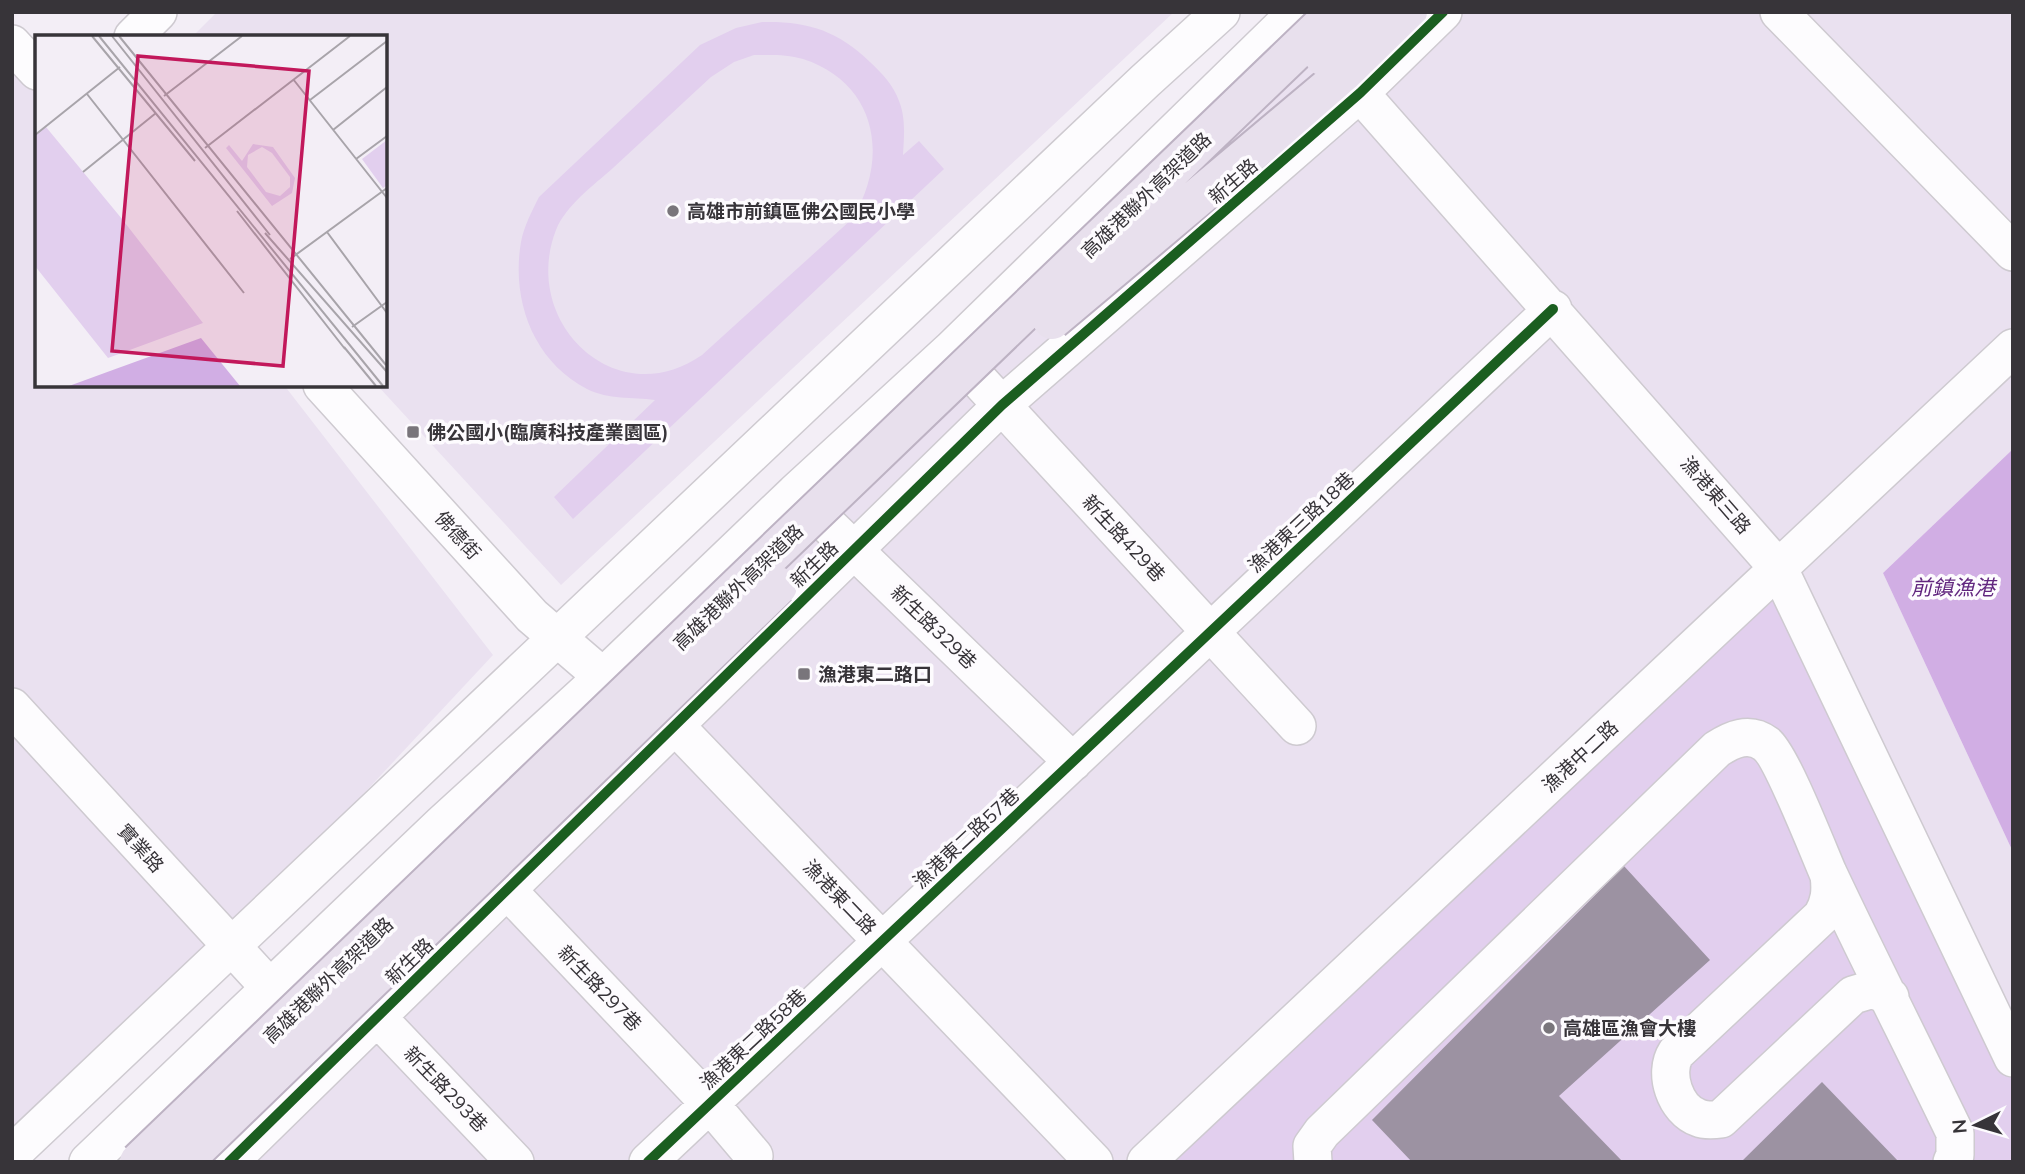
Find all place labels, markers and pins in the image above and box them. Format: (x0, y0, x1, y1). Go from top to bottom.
place label: 高雄市前鎮區佛公國民小學 (687, 199, 915, 223)
marker: 高雄市前鎮區佛公國民小學 (665, 203, 681, 219)
place label: 佛公國小(臨廣科技產業園區) (427, 420, 669, 444)
marker: 佛公國小(臨廣科技產業園區) (405, 424, 421, 440)
place label: 漁港東二路口 (818, 662, 932, 686)
marker: 漁港東二路口 (796, 666, 812, 682)
place label: 高雄區漁會大樓 (1563, 1016, 1696, 1040)
marker: 高雄區漁會大樓 (1541, 1020, 1557, 1036)

